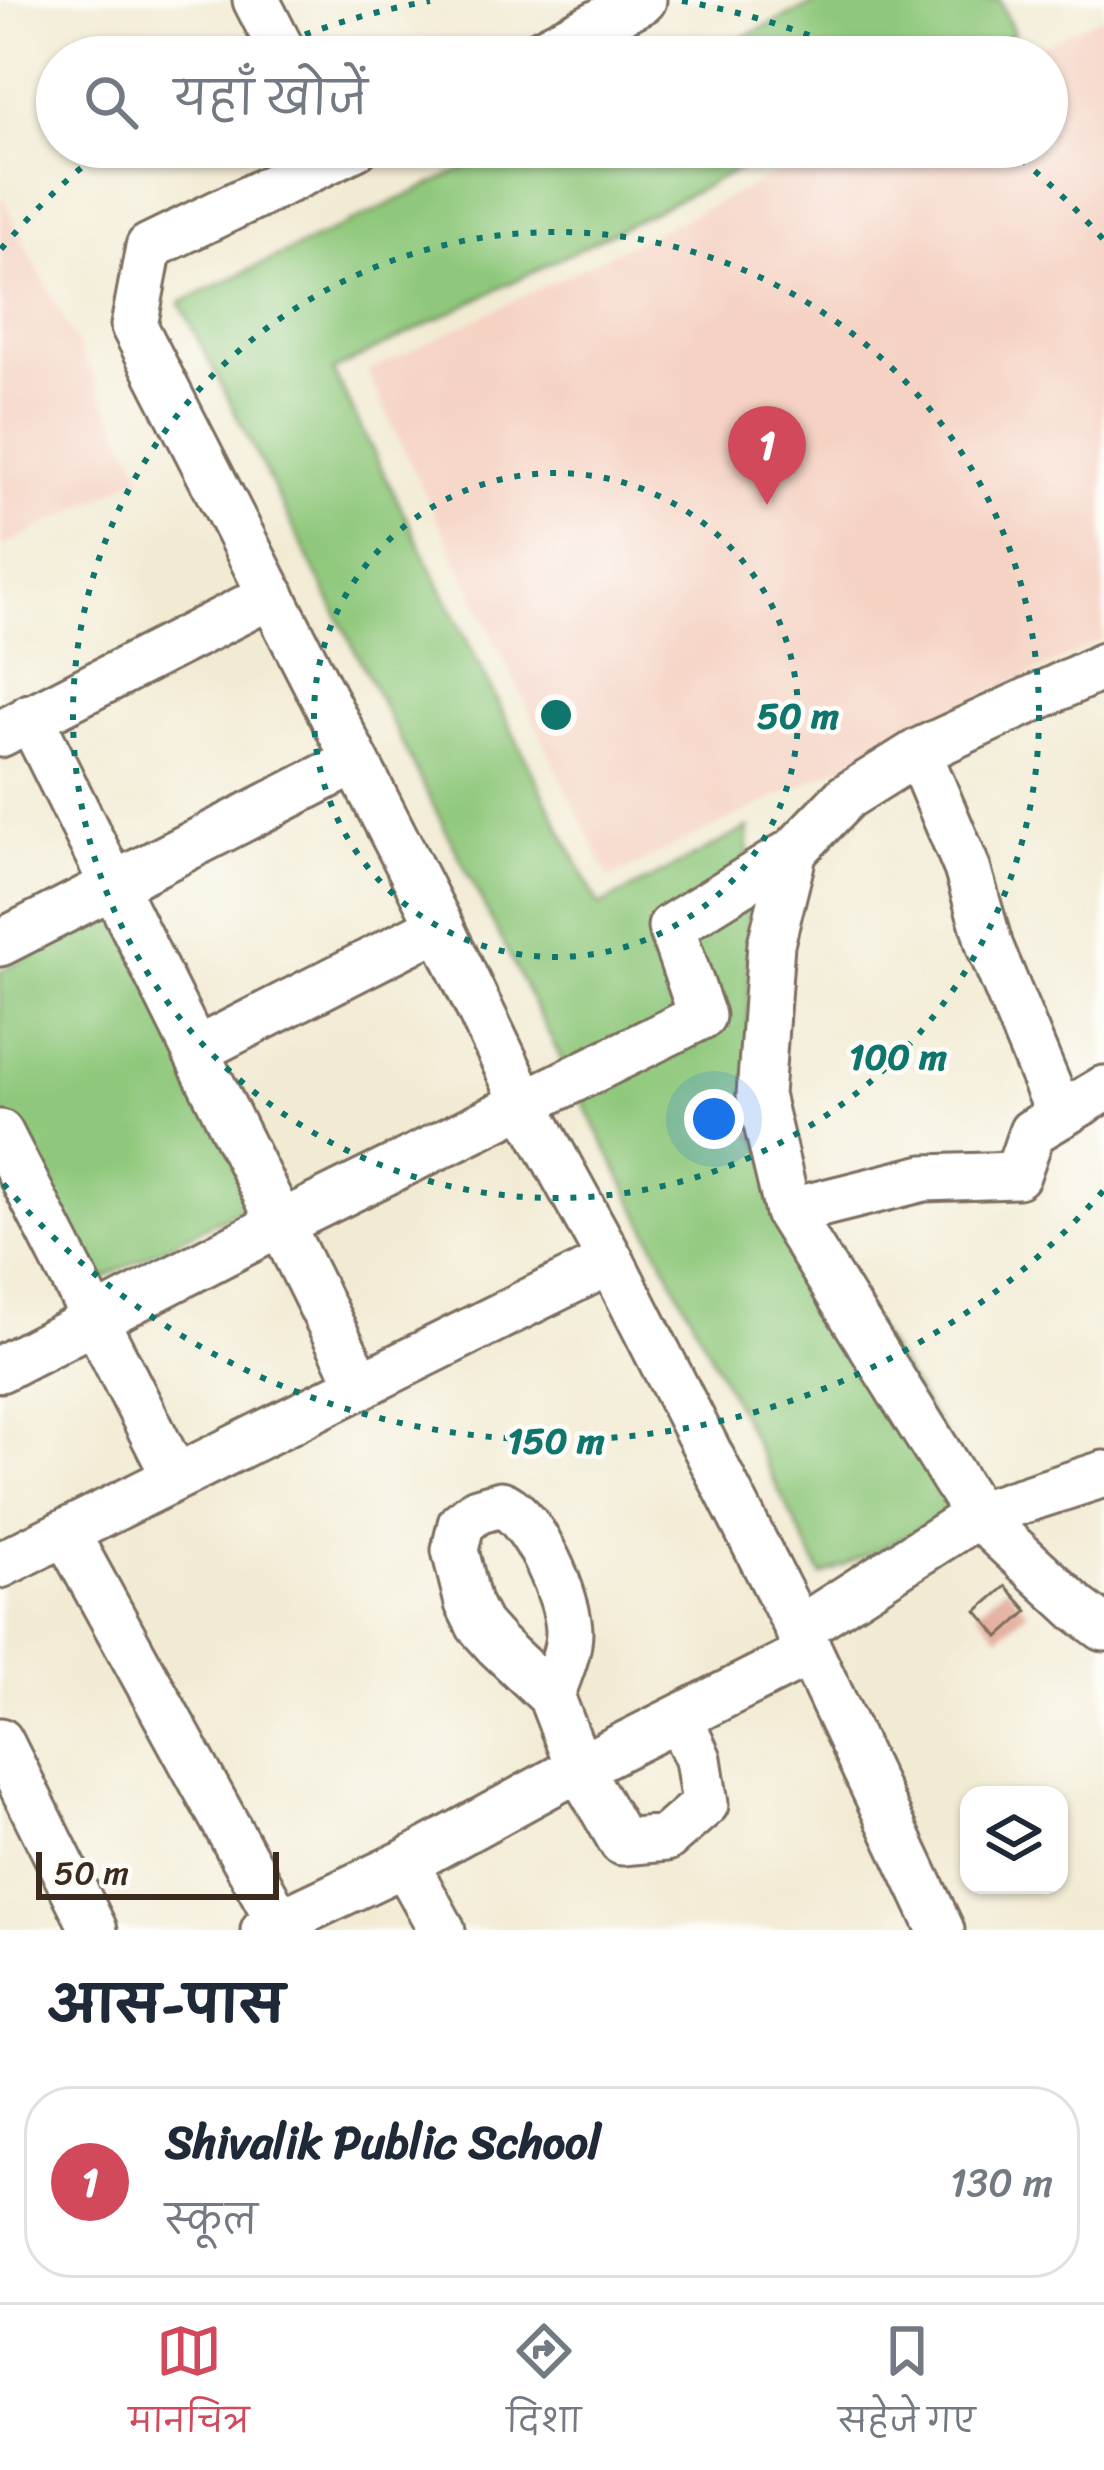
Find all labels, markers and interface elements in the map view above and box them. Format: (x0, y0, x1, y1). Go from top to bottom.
search box (36, 36, 1068, 168)
text: यहाँ खोजें (174, 59, 368, 139)
icon: search (78, 69, 144, 135)
pin: 1 (728, 406, 806, 505)
text: 50 m (757, 684, 839, 748)
centre of rings (535, 694, 577, 736)
text: 100 m (849, 1025, 947, 1089)
your location (684, 1089, 744, 1149)
text: 150 m (507, 1409, 605, 1473)
map controls (960, 1786, 1068, 1894)
button: layers (960, 1786, 1068, 1894)
text: 50 m (54, 1844, 129, 1902)
scale bar (36, 1846, 279, 1899)
text: आस-पास (48, 1960, 284, 2050)
text: Shivalik Public School (165, 2103, 601, 2183)
text: 1 (82, 2148, 98, 2217)
text: 130 m (950, 2148, 1053, 2217)
text: स्कूल (165, 2185, 258, 2254)
tab: मानचित्र (128, 2318, 250, 2457)
tab: दिशा (507, 2318, 581, 2457)
tab: सहेजे गए (838, 2318, 976, 2457)

